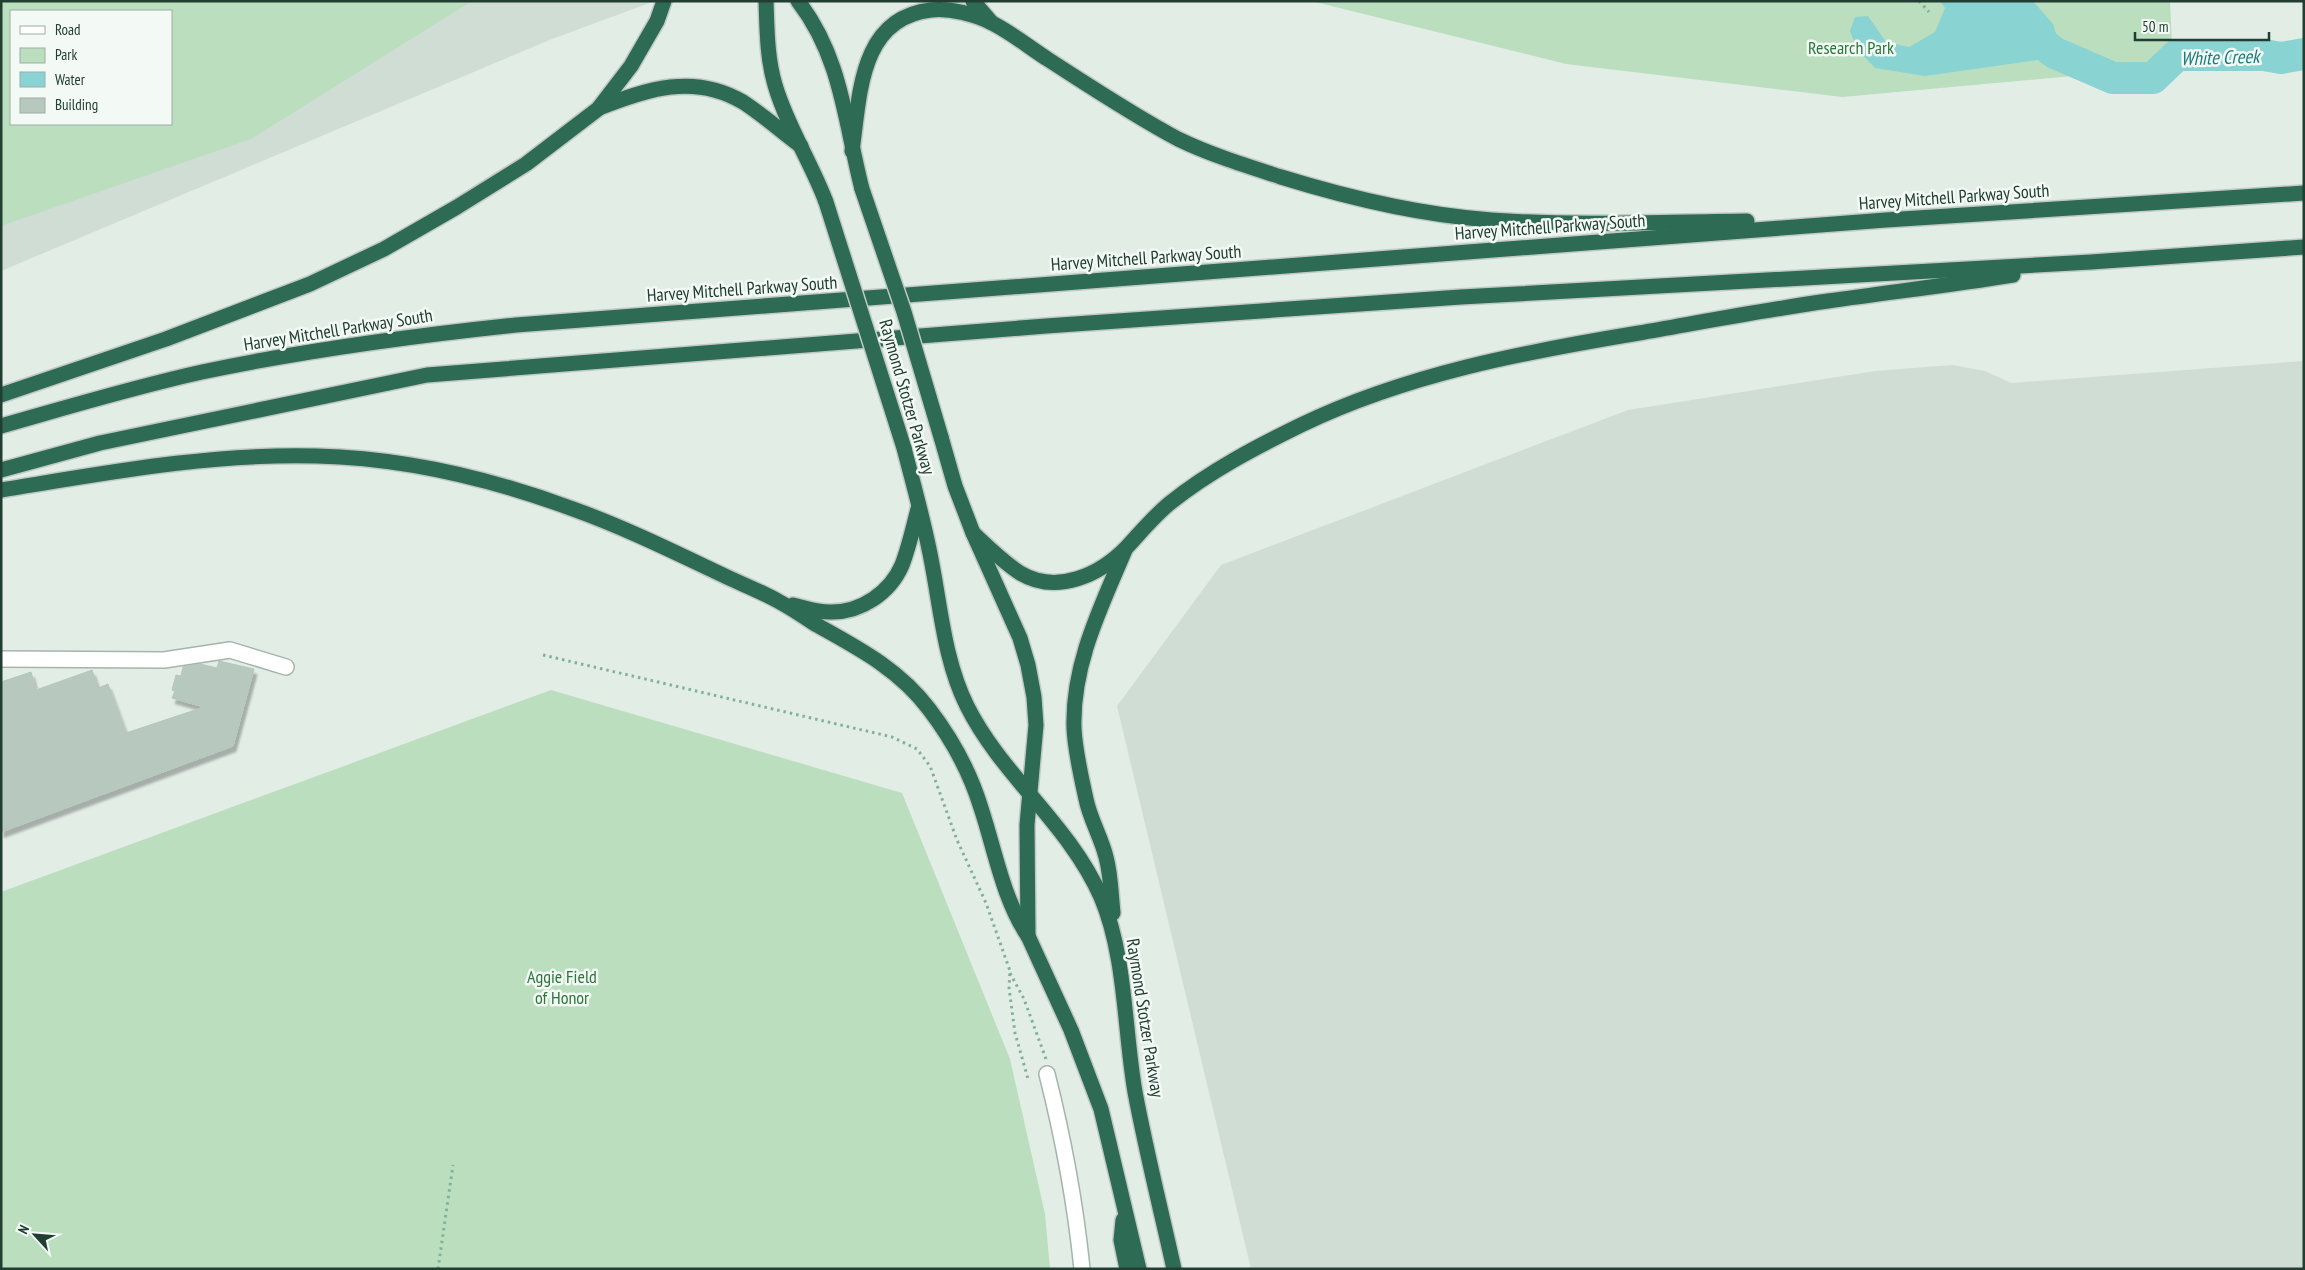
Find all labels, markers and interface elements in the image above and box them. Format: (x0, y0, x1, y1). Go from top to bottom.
legend (10, 10, 172, 125)
scale bar (2135, 10, 2269, 42)
text: 50 m (2142, 17, 2168, 36)
text: Road (55, 20, 81, 39)
park label: Research Park (1808, 36, 1894, 59)
water label: White Creek (2180, 44, 2262, 70)
text: Park (55, 45, 77, 64)
text: Water (55, 70, 86, 89)
text: Building (55, 95, 98, 114)
street label: Harvey Mitchell Parkway South (1858, 178, 2050, 215)
street label: Harvey Mitchell Parkway South (1454, 208, 1646, 245)
street label: Harvey Mitchell Parkway South (1050, 239, 1242, 276)
street label: Harvey Mitchell Parkway South (646, 270, 838, 307)
street label: Harvey Mitchell Parkway South (242, 303, 434, 356)
street label: Raymond Stotzer Parkway (874, 316, 941, 477)
street label: Raymond Stotzer Parkway (1122, 937, 1169, 1099)
park label: Aggie Field of Honor (527, 965, 597, 1009)
north arrow (10, 1210, 60, 1260)
text: N (14, 1222, 33, 1237)

